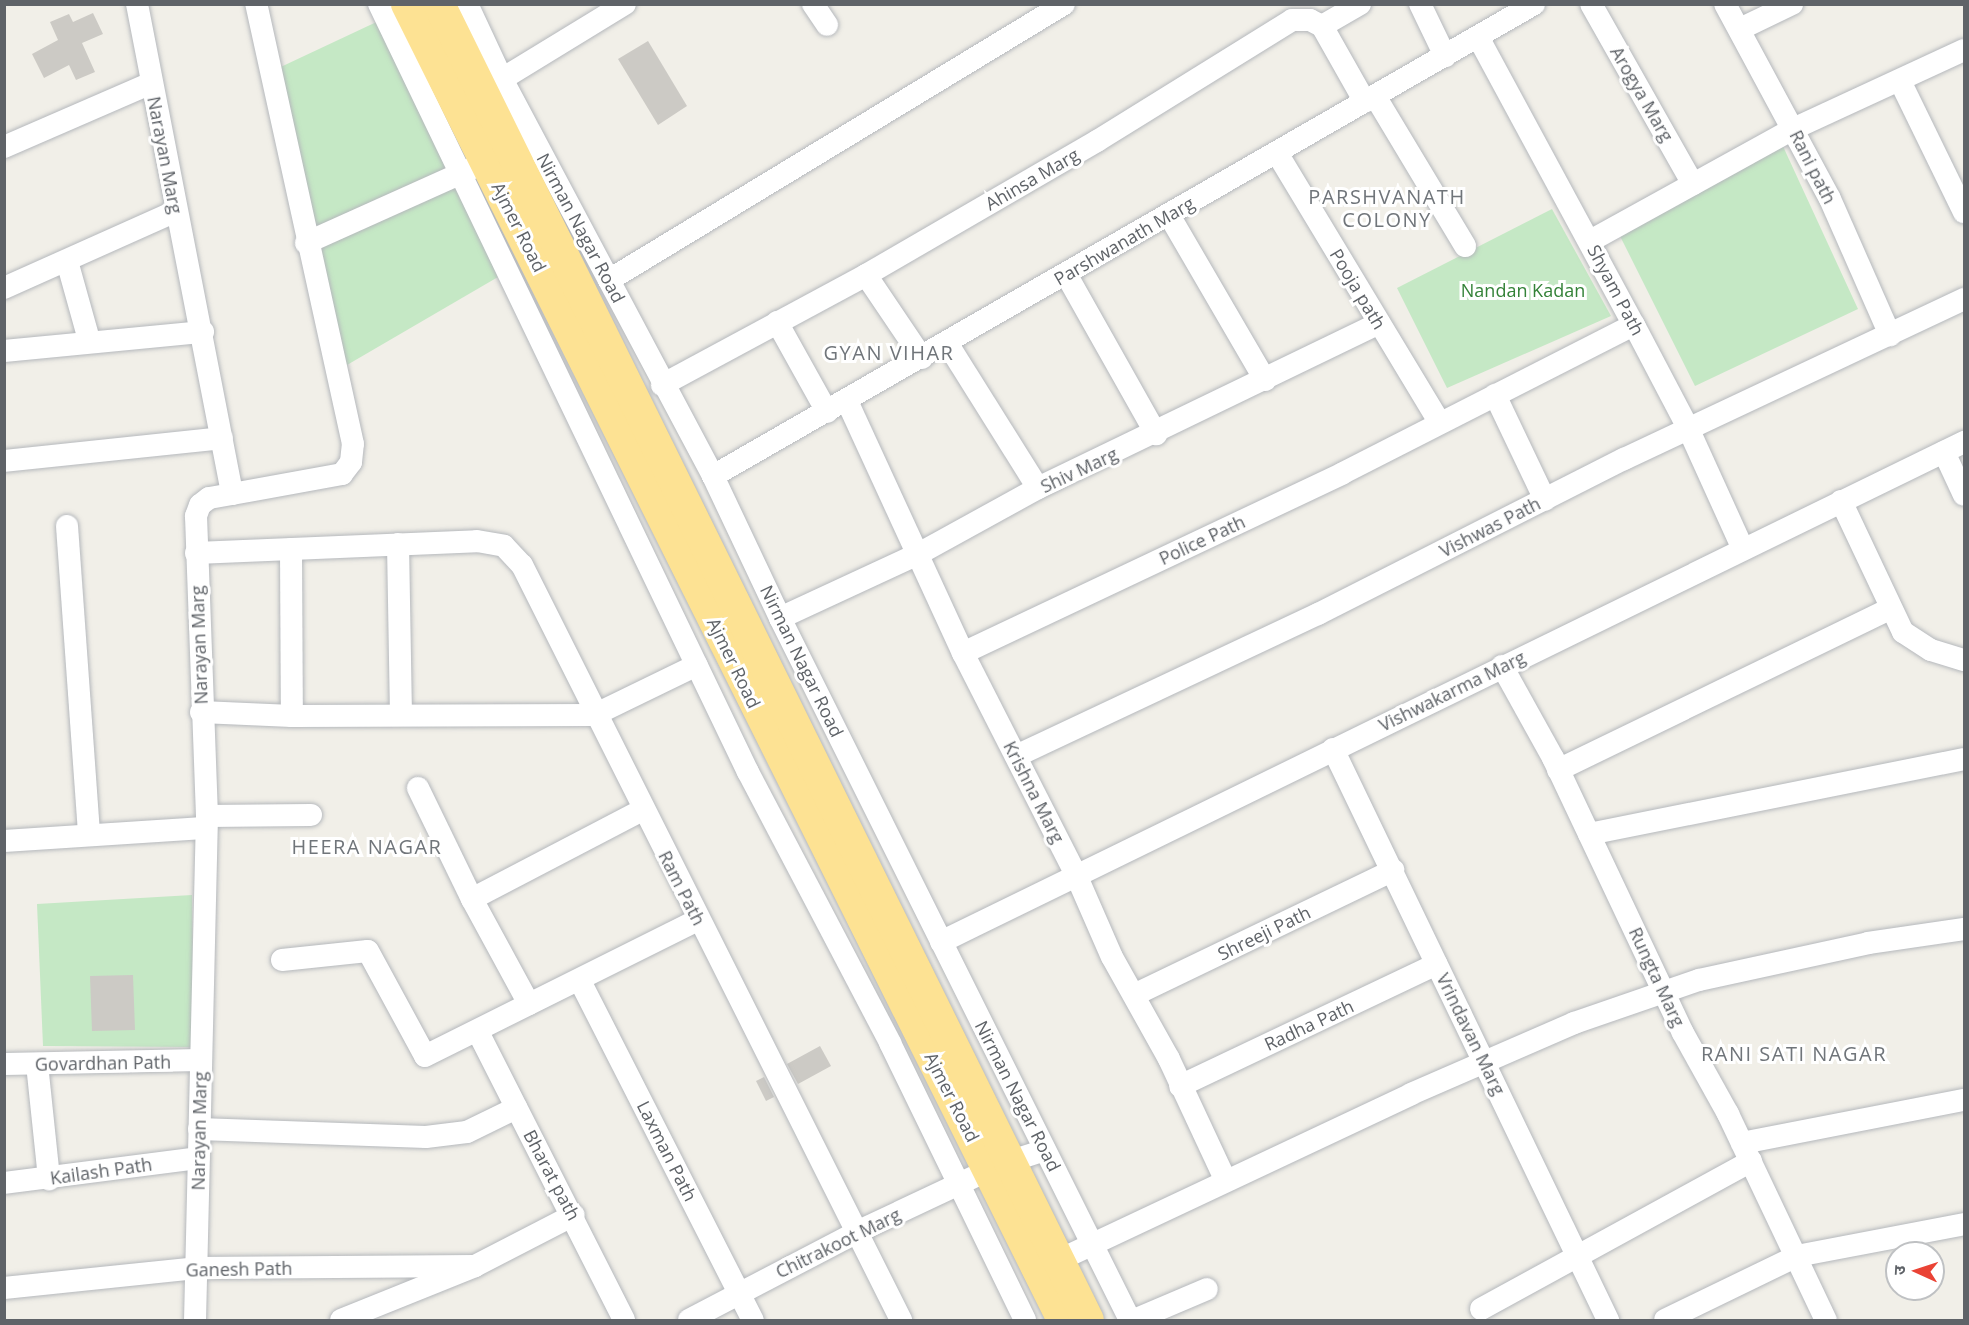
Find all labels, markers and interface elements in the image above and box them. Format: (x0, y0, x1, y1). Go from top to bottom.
street label: Arogya Marg (1606, 43, 1678, 145)
street label: Narayan Marg (143, 95, 187, 215)
street label: Rani path (1785, 127, 1841, 207)
street label: Ahinsa Marg (981, 144, 1083, 214)
street label: Nirman Nagar Road (532, 150, 630, 306)
street label: Ajmer Road (487, 179, 551, 275)
district label: PARSHVANATH COLONY (1308, 185, 1466, 232)
street label: Parshwanath Marg (1050, 192, 1198, 290)
street label: Shyam Path (1583, 241, 1649, 339)
street label: Pooja path (1326, 245, 1390, 333)
park label: Nandan Kadan (1461, 279, 1585, 301)
district label: GYAN VIHAR (824, 340, 954, 364)
street label: Shiv Marg (1037, 443, 1121, 497)
street label: Vishwas Path (1436, 492, 1544, 562)
street label: Police Path (1156, 511, 1248, 569)
street label: Nirman Nagar Road (756, 582, 848, 740)
street label: Narayan Marg (186, 585, 212, 705)
street label: Ajmer Road (703, 614, 765, 712)
street label: Vishwakarma Marg (1375, 646, 1529, 736)
street label: Krishna Marg (999, 737, 1069, 847)
district label: HEERA NAGAR (292, 834, 442, 858)
street label: Ram Path (654, 847, 710, 929)
street label: Shreeji Path (1214, 901, 1314, 965)
street label: Rungta Marg (1625, 924, 1689, 1030)
street label: Vrindavan Marg (1432, 970, 1510, 1098)
street label: Radha Path (1261, 995, 1357, 1055)
street label: Nirman Nagar Road (971, 1017, 1065, 1175)
district label: RANI SATI NAGAR (1701, 1041, 1887, 1065)
street label: Ajmer Road (920, 1049, 984, 1145)
street label: Govardhan Path (35, 1051, 171, 1075)
street label: Narayan Marg (187, 1071, 211, 1191)
street label: Laxman Path (633, 1097, 701, 1205)
street label: Bharat path (519, 1126, 585, 1224)
street label: Kailash Path (49, 1153, 153, 1189)
street label: Chitrakoot Marg (772, 1203, 904, 1283)
north arrow (1885, 1241, 1945, 1301)
street label: Ganesh Path (185, 1257, 293, 1281)
text: उ (1888, 1265, 1910, 1275)

